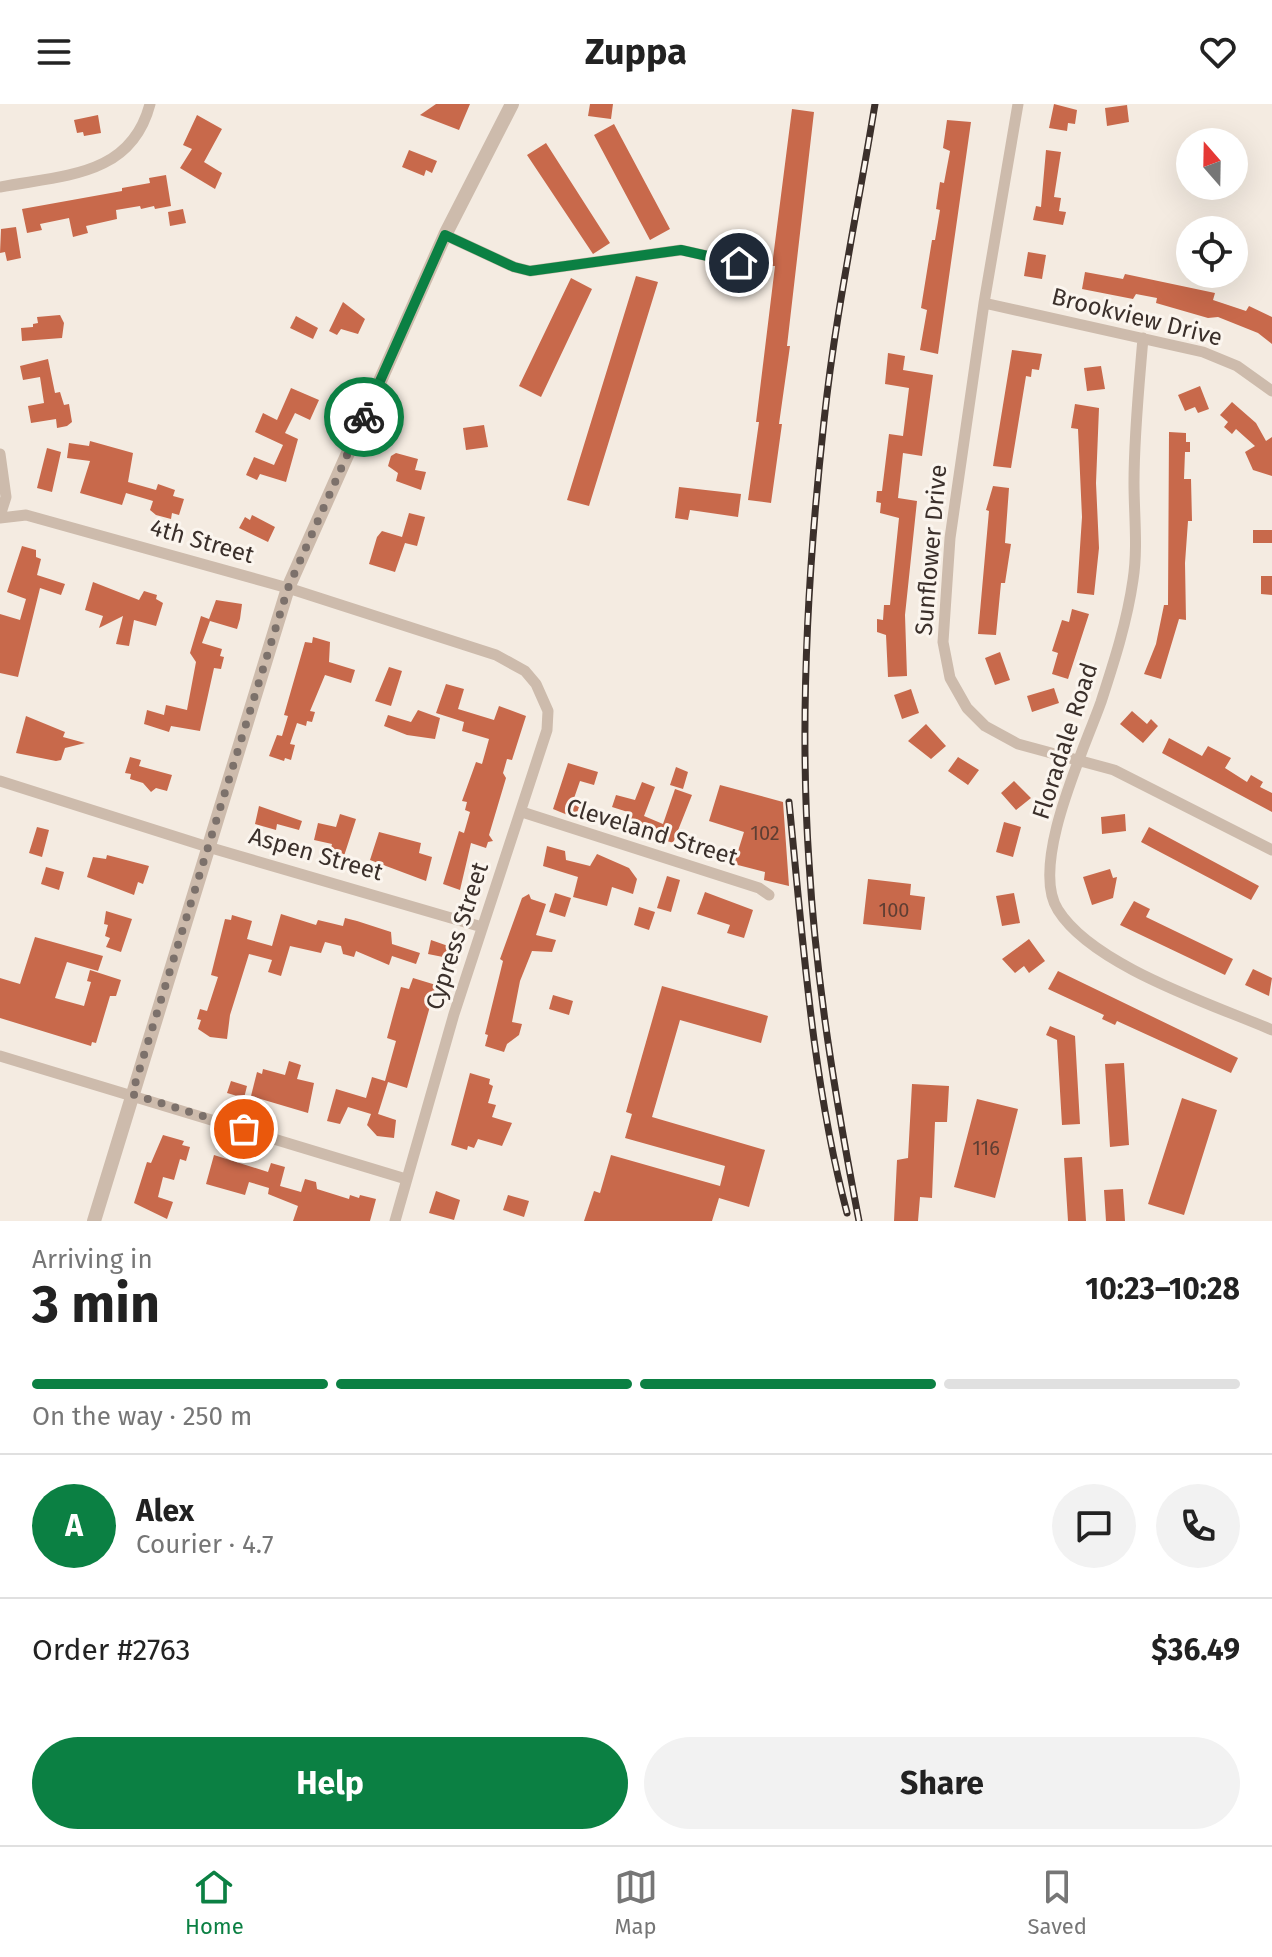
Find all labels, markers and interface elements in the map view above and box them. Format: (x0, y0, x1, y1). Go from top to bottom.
icon: menu (32, 30, 76, 74)
text: Zuppa (585, 30, 687, 74)
icon: heart (1196, 30, 1240, 74)
north arrow (1176, 128, 1248, 200)
map controls (1176, 128, 1248, 288)
button: locate (1176, 216, 1248, 288)
pin (705, 229, 773, 297)
icon: home (717, 241, 761, 285)
street label: Brookview Drive (1049, 282, 1225, 352)
courier (324, 377, 404, 457)
icon: bike (342, 395, 386, 439)
street label: Sunflower Drive (910, 463, 952, 637)
street label: 4th Street (147, 513, 258, 569)
street label: Floradale Road (1027, 659, 1103, 823)
street label: Cleveland Street (563, 793, 741, 871)
house number: 102 (750, 821, 780, 845)
street label: Aspen Street (246, 822, 386, 887)
street label: Cypress Street (420, 858, 494, 1013)
house number: 100 (879, 898, 909, 922)
pin (210, 1095, 278, 1163)
icon: bag (222, 1107, 266, 1151)
house number: 116 (972, 1136, 1000, 1160)
text: Arriving in (32, 1244, 153, 1275)
text: 10:23–10:28 (1085, 1271, 1240, 1307)
text: 3 min (32, 1273, 160, 1336)
text: On the way · 250 m (32, 1401, 252, 1432)
button: chat (1052, 1484, 1136, 1568)
button: phone (1156, 1484, 1240, 1568)
text: Alex (136, 1493, 194, 1529)
text: A (65, 1508, 83, 1544)
text: Courier · 4.7 (136, 1529, 274, 1560)
text: Order #2763 (32, 1632, 190, 1668)
text: $36.49 (1151, 1632, 1240, 1668)
button: Help (32, 1737, 628, 1829)
button: Share (644, 1737, 1240, 1829)
tab: Home (185, 1865, 244, 1940)
tab: Map (614, 1865, 658, 1940)
tab: Saved (1028, 1865, 1087, 1940)

